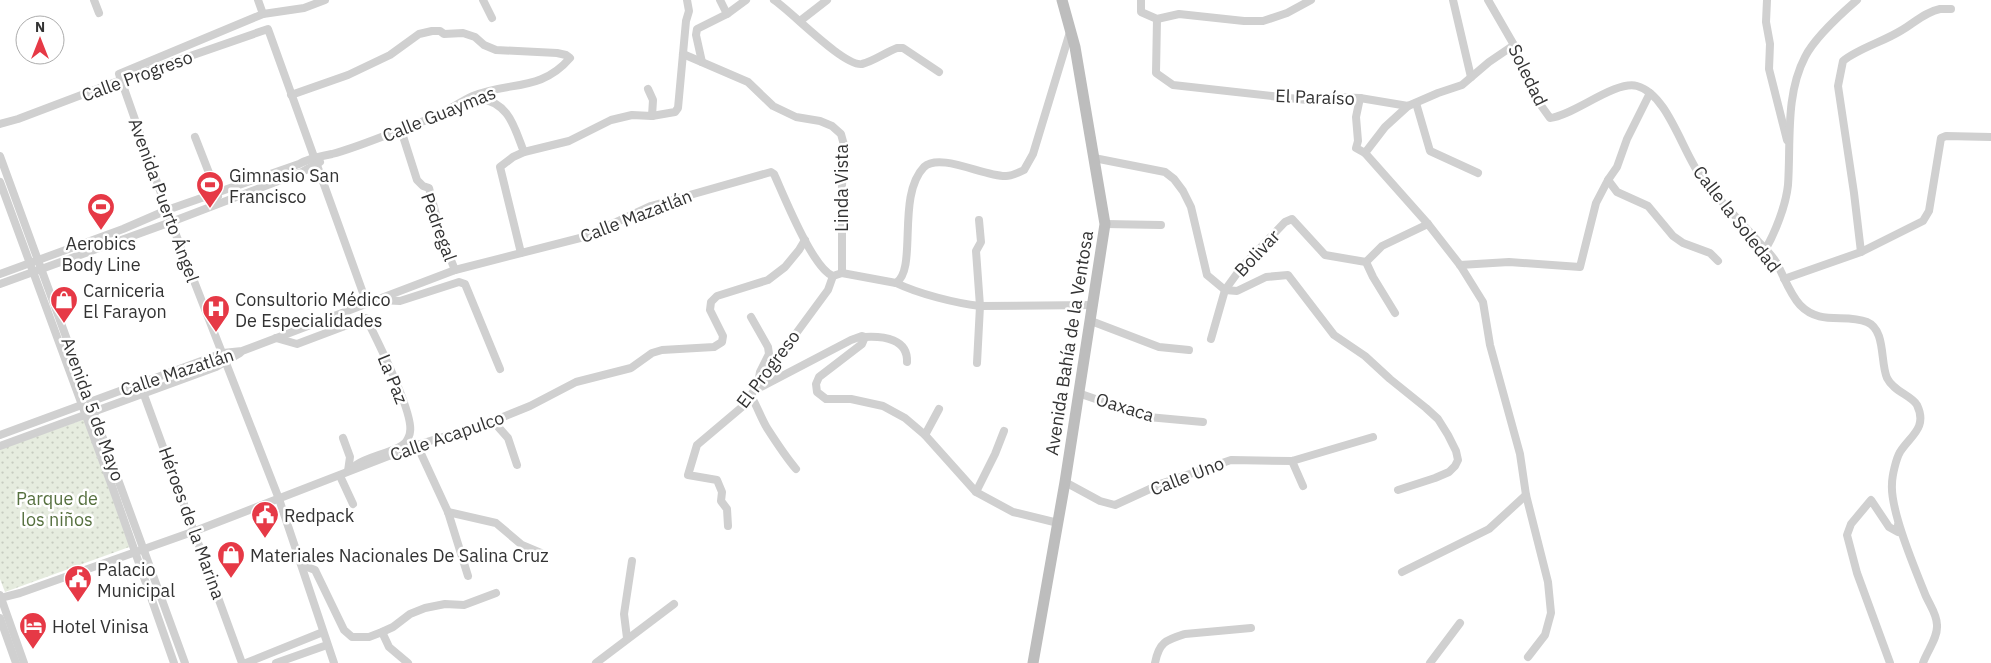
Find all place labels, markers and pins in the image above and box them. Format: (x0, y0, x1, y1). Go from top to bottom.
place label: Gimnasio San Francisco (229, 164, 339, 208)
sports icon: Gimnasio San Francisco (195, 170, 225, 209)
sports icon: Aerobics Body Line (86, 192, 116, 231)
place label: Aerobics Body Line (61, 232, 141, 276)
place label: Carniceria El Farayon (83, 279, 167, 323)
shop icon: Carniceria El Farayon (49, 285, 79, 324)
place label: Consultorio Médico De Especialidades (235, 288, 391, 332)
hospital icon: Consultorio Médico De Especialidades (201, 294, 231, 333)
public building icon: Redpack (250, 500, 280, 539)
place label: Redpack (284, 504, 355, 527)
shop icon: Materiales Nacionales De Salina Cruz (216, 540, 246, 579)
place label: Materiales Nacionales De Salina Cruz (250, 544, 549, 567)
place label: Palacio Municipal (97, 558, 175, 602)
public building icon: Palacio Municipal (63, 564, 93, 603)
hotel icon: Hotel Vinisa (18, 611, 48, 650)
place label: Hotel Vinisa (52, 615, 149, 638)

